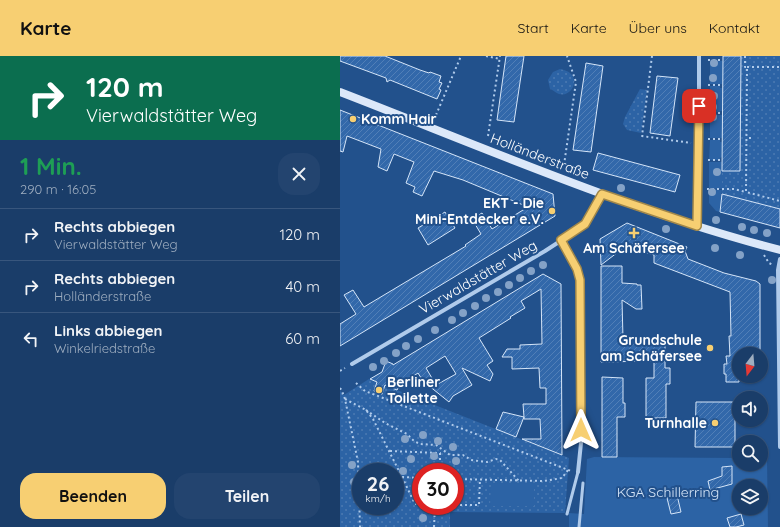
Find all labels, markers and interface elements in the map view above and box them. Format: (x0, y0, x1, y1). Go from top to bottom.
text: Karte (20, 16, 72, 40)
text: Start (517, 19, 549, 37)
text: Karte (571, 19, 607, 37)
text: Über uns (629, 19, 687, 37)
text: Kontakt (709, 19, 760, 37)
text: 120 m (86, 69, 164, 104)
icon: right (20, 72, 72, 124)
pin (682, 89, 716, 123)
icon: arrive (688, 95, 710, 117)
text: Vierwaldstätter Weg (86, 104, 257, 127)
place label: Komm Hair (361, 110, 437, 128)
marker: Komm Hair (348, 114, 358, 124)
street label: Holländerstraße (488, 129, 592, 183)
text: 1 Min. (20, 151, 82, 181)
button: close (278, 153, 320, 195)
text: 290 m · 16:05 (20, 181, 96, 197)
place label: EKT - Die Mini-Entdecker e.V. (415, 194, 544, 228)
marker: EKT - Die Mini-Entdecker e.V. (547, 206, 557, 216)
text: Rechts abbiegen (54, 217, 175, 236)
icon: right (20, 224, 42, 246)
text: 120 m (279, 225, 320, 244)
marker: Am Schäfersee (629, 228, 639, 238)
text: Vierwaldstätter Weg (54, 236, 178, 252)
street label: Vierwaldstätter Weg (416, 236, 540, 318)
place label: Am Schäfersee (583, 239, 685, 257)
text: Rechts abbiegen (54, 269, 175, 288)
icon: right (20, 276, 42, 298)
text: 40 m (285, 277, 320, 296)
text: Holländerstraße (54, 288, 151, 304)
text: Links abbiegen (54, 321, 162, 340)
icon: left (20, 328, 42, 350)
text: 60 m (285, 329, 320, 348)
place label: Grundschule am Schäfersee (600, 331, 702, 365)
text: Winkelriedstraße (54, 340, 155, 356)
marker: Grundschule am Schäfersee (705, 343, 715, 353)
north arrow (732, 347, 768, 383)
map controls (732, 347, 768, 515)
place label: Berliner Toilette (387, 373, 440, 407)
marker: Berliner Toilette (374, 385, 384, 395)
button: sound (732, 391, 768, 427)
position arrow (560, 409, 602, 451)
place label: Turnhalle (645, 414, 707, 432)
marker: Turnhalle (710, 418, 720, 428)
button: search (732, 435, 768, 471)
speed limit sign: 30 (412, 463, 464, 515)
text: 26 (367, 471, 389, 496)
button: Beenden (20, 473, 166, 519)
button: Teilen (174, 473, 320, 519)
button: layers (732, 479, 768, 515)
park label: KGA Schillerring (617, 483, 719, 501)
text: km/h (365, 492, 391, 505)

